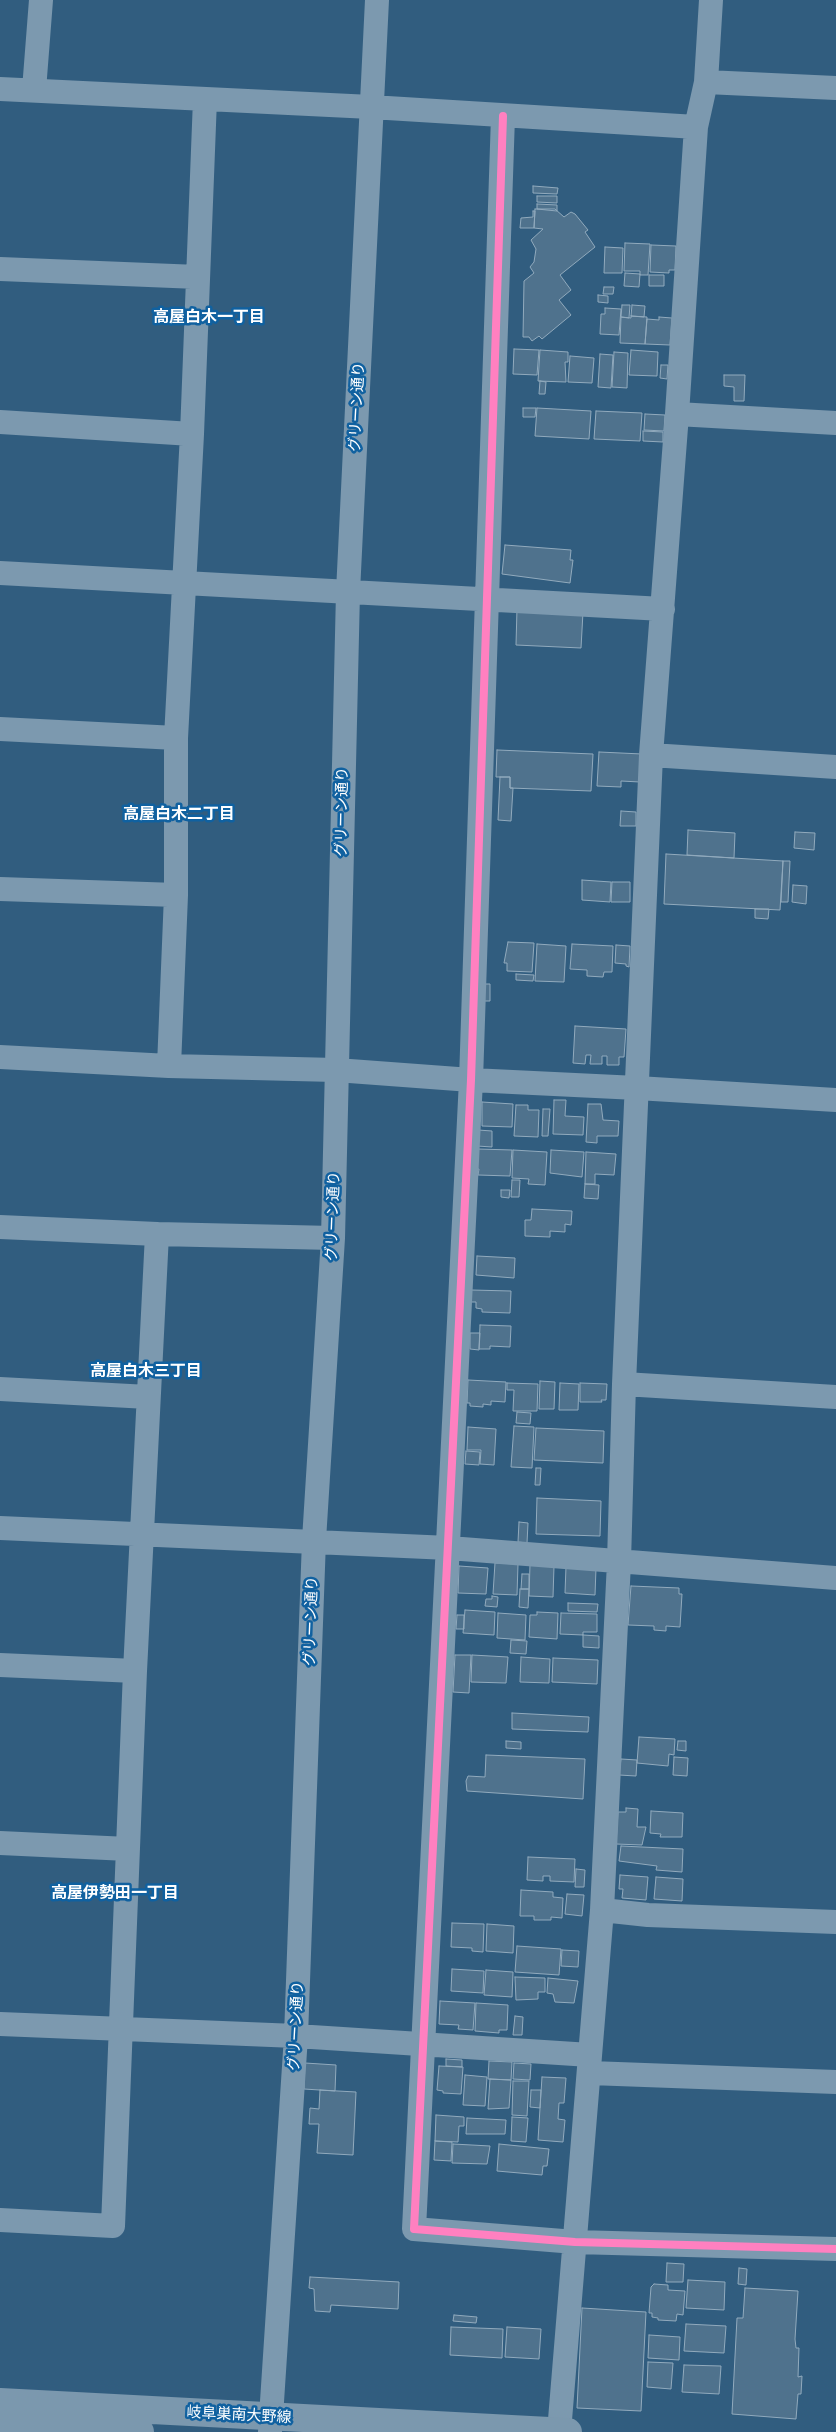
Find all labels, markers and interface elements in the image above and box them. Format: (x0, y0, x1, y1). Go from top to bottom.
district label: 高屋白木一丁目 (153, 307, 265, 327)
street label: グリーン通り (346, 362, 368, 452)
street label: グリーン通り (332, 767, 352, 857)
district label: 高屋白木二丁目 (123, 804, 235, 824)
street label: グリーン通り (322, 1171, 344, 1261)
district label: 高屋白木三丁目 (90, 1361, 202, 1381)
street label: グリーン通り (300, 1576, 322, 1666)
district label: 高屋伊勢田一丁目 (51, 1883, 179, 1903)
street label: グリーン通り (285, 1981, 307, 2071)
street label: 岐阜巣南大野線 (186, 2403, 292, 2427)

